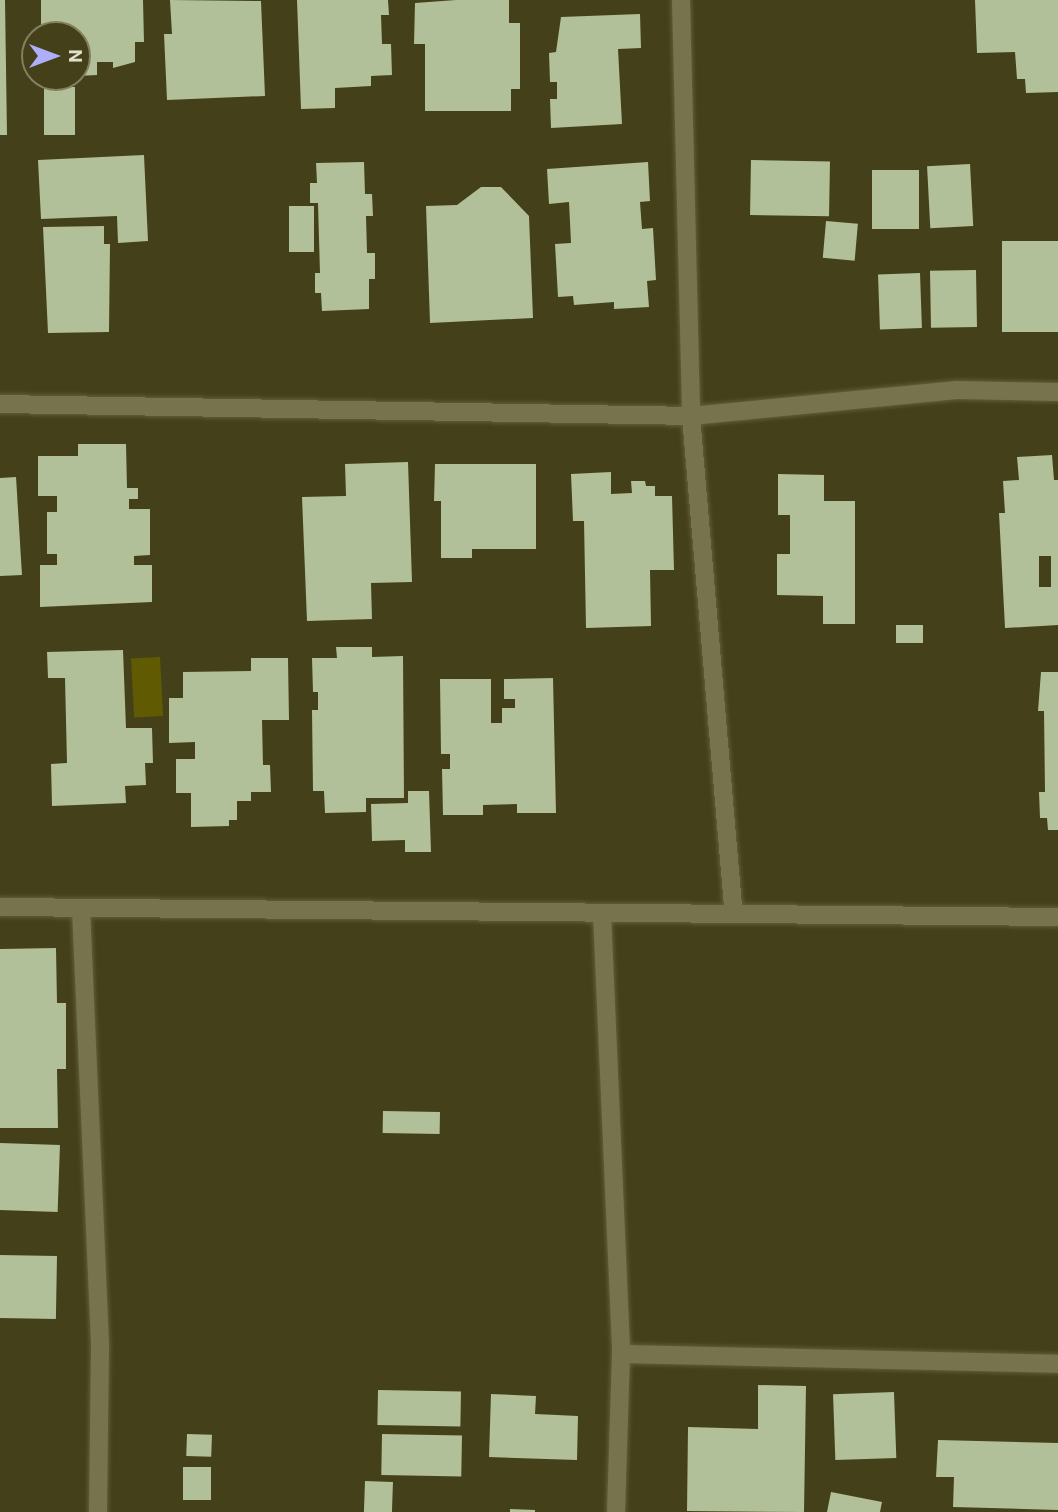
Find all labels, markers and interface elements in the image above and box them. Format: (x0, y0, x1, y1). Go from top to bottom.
north arrow (21, 21, 91, 91)
text: N (64, 49, 87, 63)

